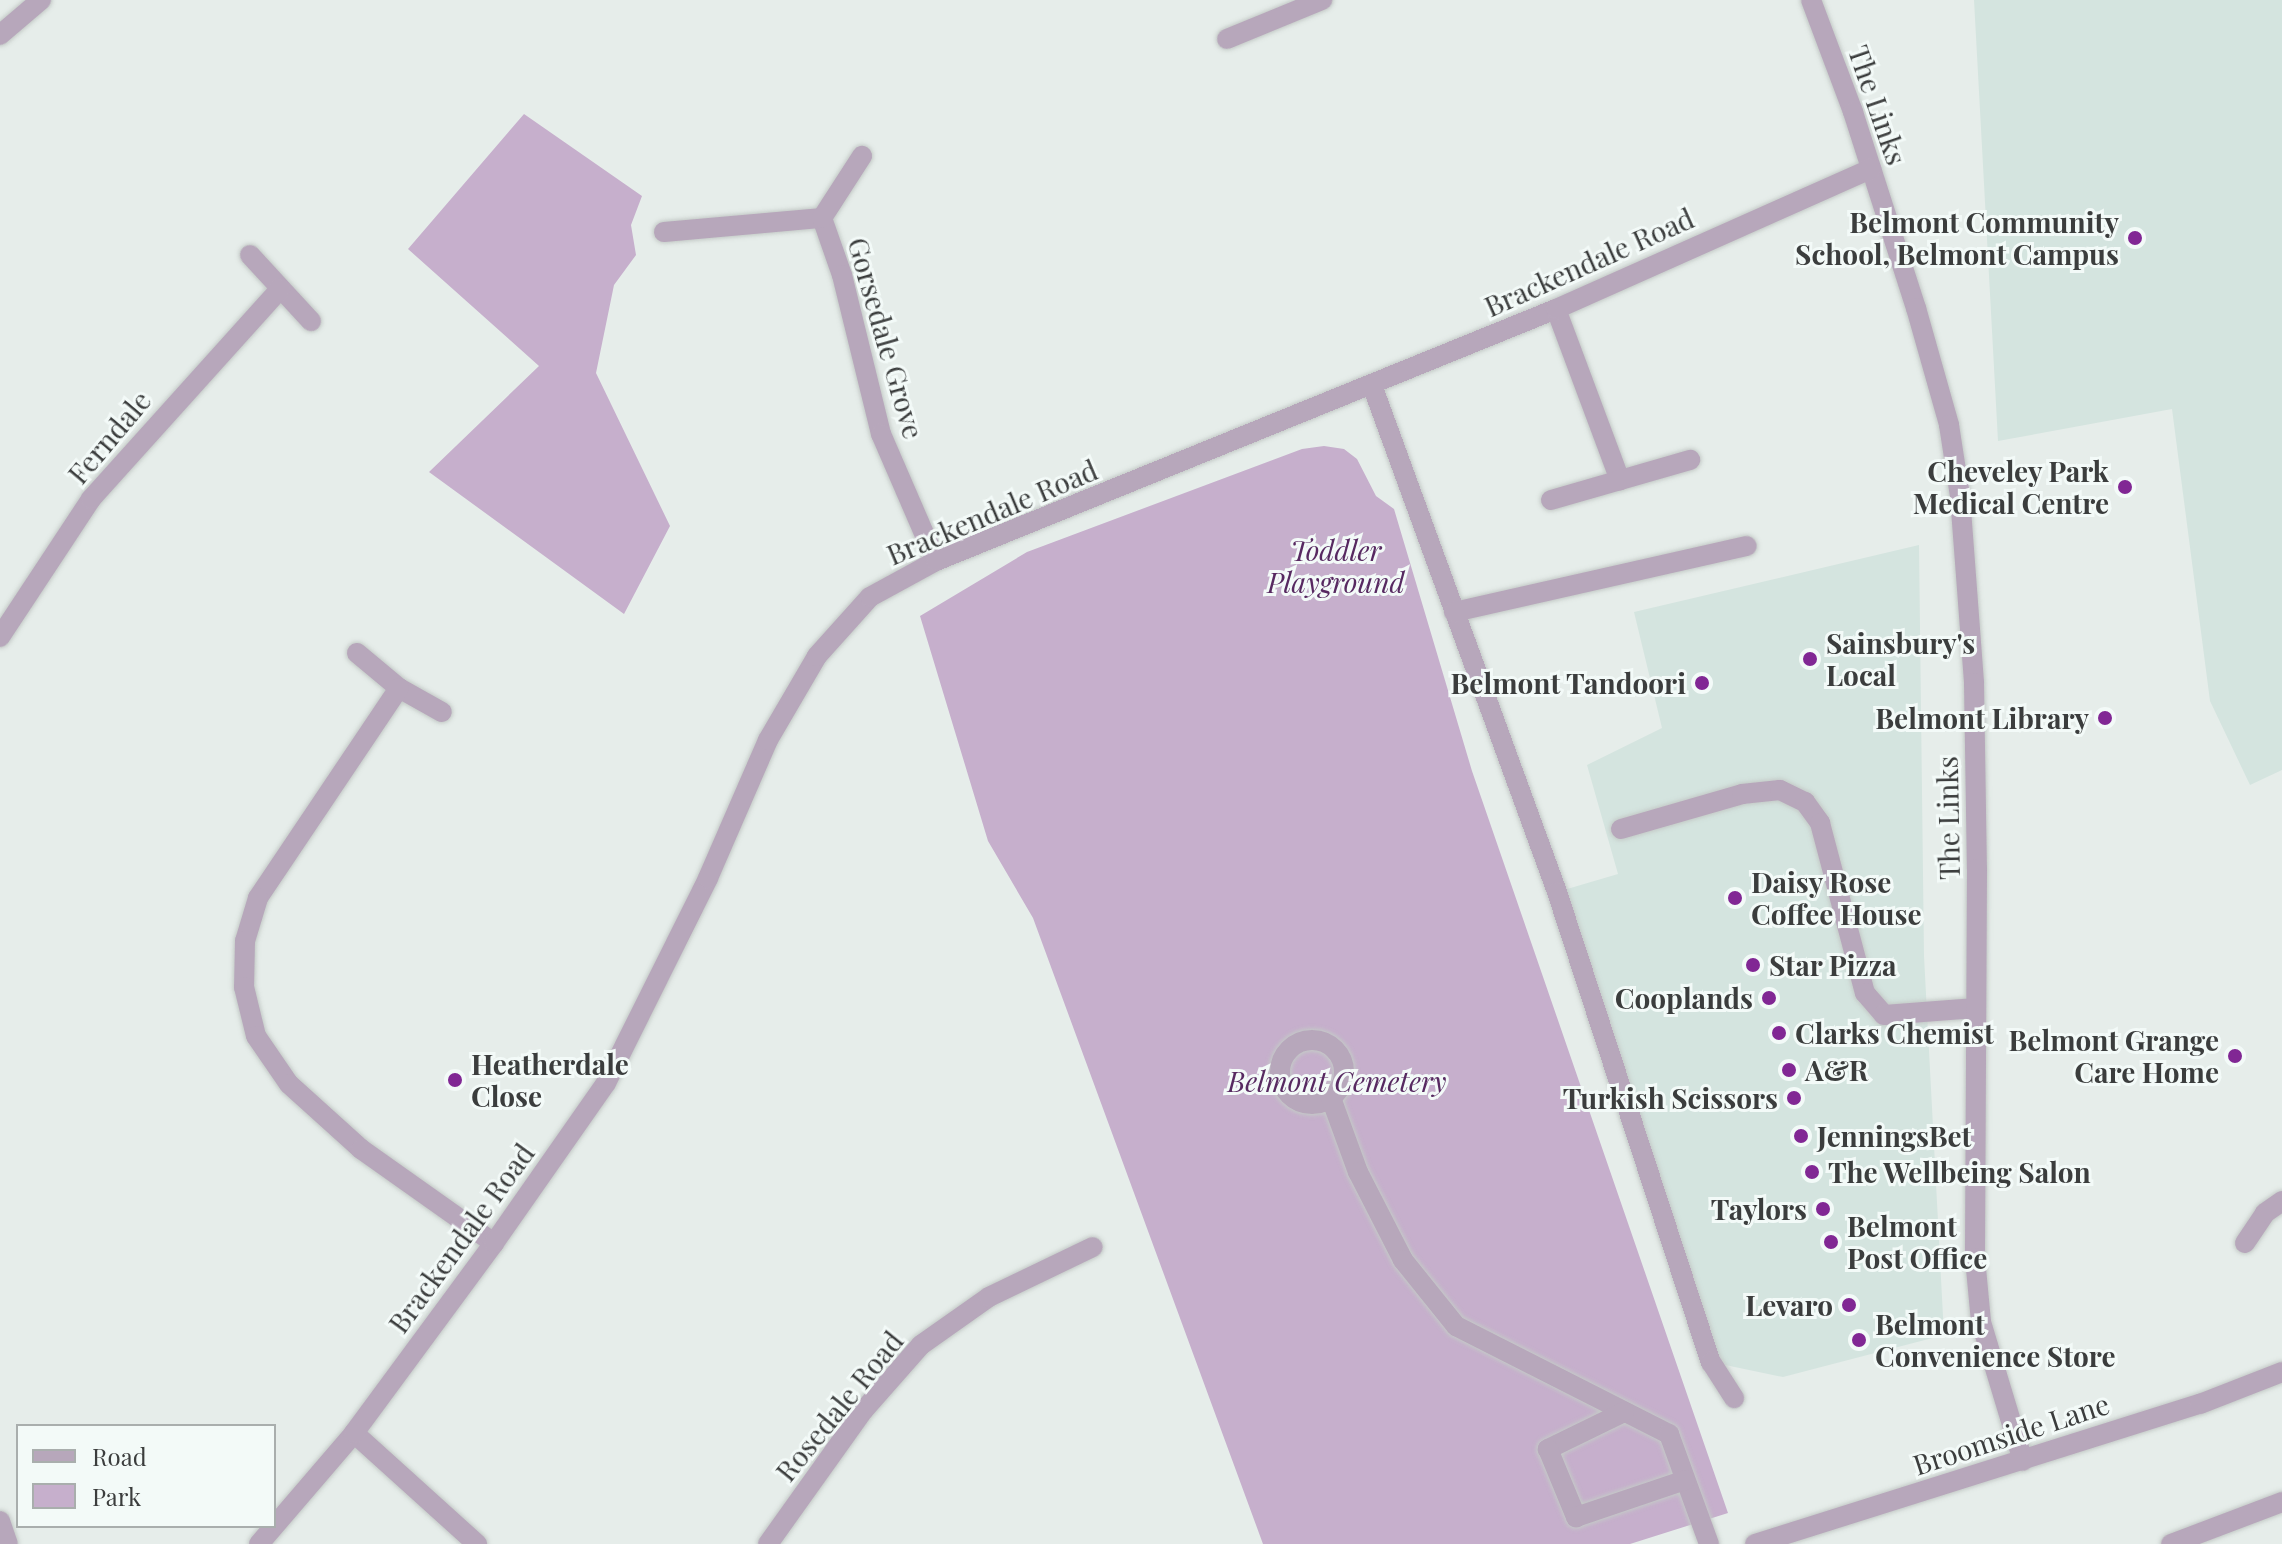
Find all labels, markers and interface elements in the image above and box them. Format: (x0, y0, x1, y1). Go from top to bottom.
street label: The Links (1842, 41, 1914, 169)
street label: Brackendale Road (1479, 201, 1699, 323)
place label: Belmont Community School, Belmont Campus (1795, 205, 2119, 271)
marker: Belmont Community School, Belmont Campus (2126, 229, 2144, 247)
street label: Gorsedale Grove (841, 234, 931, 442)
street label: Ferndale (61, 384, 157, 490)
street label: Brackendale Road (882, 452, 1102, 572)
place label: Cheveley Park Medical Centre (1913, 454, 2109, 520)
marker: Cheveley Park Medical Centre (2116, 478, 2134, 496)
park label: Toddler Playground (1267, 533, 1405, 599)
place label: Sainsbury's Local (1826, 626, 1975, 692)
marker: Sainsbury's Local (1801, 650, 1819, 668)
place label: Belmont Tandoori (1450, 666, 1686, 700)
marker: Belmont Tandoori (1693, 674, 1711, 692)
place label: Belmont Library (1875, 701, 2089, 735)
marker: Belmont Library (2096, 709, 2114, 727)
street label: The Links (1930, 756, 1966, 880)
place label: Daisy Rose Coffee House (1751, 865, 1922, 931)
marker: Daisy Rose Coffee House (1726, 889, 1744, 907)
place label: Star Pizza (1769, 948, 1897, 982)
marker: Star Pizza (1744, 956, 1762, 974)
place label: Cooplands (1615, 981, 1753, 1015)
marker: Cooplands (1760, 989, 1778, 1007)
place label: Clarks Chemist (1795, 1016, 1994, 1050)
place label: Belmont Grange Care Home (2008, 1023, 2219, 1089)
marker: Clarks Chemist (1770, 1024, 1788, 1042)
place label: Heatherdale Close (471, 1047, 629, 1113)
marker: Belmont Grange Care Home (2226, 1047, 2244, 1065)
place label: A&R (1805, 1053, 1868, 1087)
marker: A&R (1780, 1061, 1798, 1079)
park label: Belmont Cemetery (1228, 1064, 1446, 1098)
marker: Heatherdale Close (446, 1071, 464, 1089)
place label: Turkish Scissors (1563, 1081, 1778, 1115)
marker: Turkish Scissors (1785, 1089, 1803, 1107)
place label: JenningsBet (1817, 1119, 1971, 1153)
marker: JenningsBet (1792, 1127, 1810, 1145)
street label: Brackendale Road (381, 1137, 541, 1339)
place label: The Wellbeing Salon (1828, 1155, 2092, 1189)
marker: The Wellbeing Salon (1803, 1163, 1821, 1181)
place label: Taylors (1711, 1192, 1807, 1226)
marker: Taylors (1814, 1200, 1832, 1218)
place label: Belmont Post Office (1847, 1209, 1987, 1275)
marker: Belmont Post Office (1822, 1233, 1840, 1251)
place label: Levaro (1745, 1288, 1833, 1322)
marker: Levaro (1840, 1296, 1858, 1314)
place label: Belmont Convenience Store (1875, 1307, 2116, 1373)
street label: Rosedale Road (768, 1324, 910, 1488)
marker: Belmont Convenience Store (1850, 1331, 1868, 1349)
street label: Broomside Lane (1909, 1386, 2113, 1482)
legend (16, 1424, 276, 1528)
text: Road (92, 1440, 147, 1472)
text: Park (92, 1480, 141, 1512)

